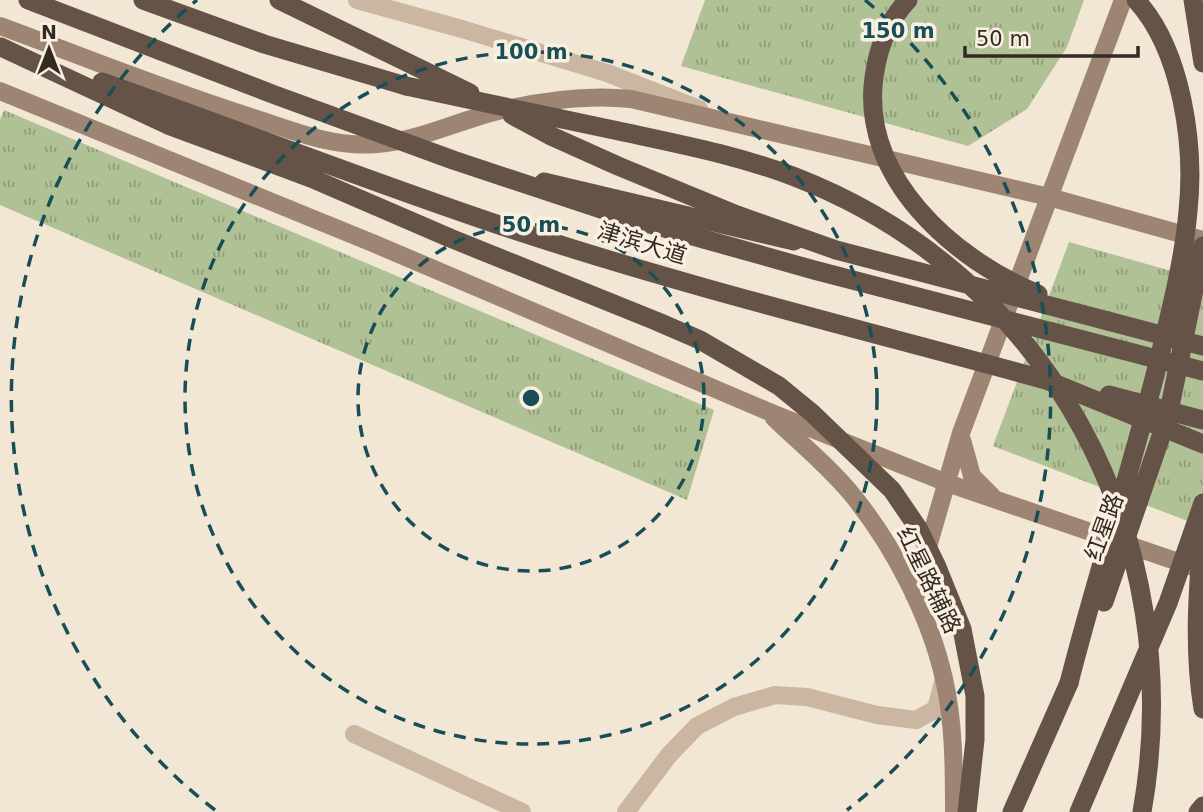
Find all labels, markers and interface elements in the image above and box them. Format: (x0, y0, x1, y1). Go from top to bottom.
north arrow (14, 14, 84, 84)
scale bar (965, 14, 1138, 58)
text: 150 m (861, 19, 935, 43)
text: N (41, 21, 57, 43)
text: 50 m (976, 27, 1030, 51)
text: 100 m (494, 40, 568, 64)
text: 50 m (502, 213, 560, 237)
street label: 津滨大道 (594, 217, 690, 269)
centre of rings (519, 386, 543, 410)
street label: 红星路 (1080, 490, 1128, 564)
street label: 红星路辅路 (892, 523, 966, 637)

